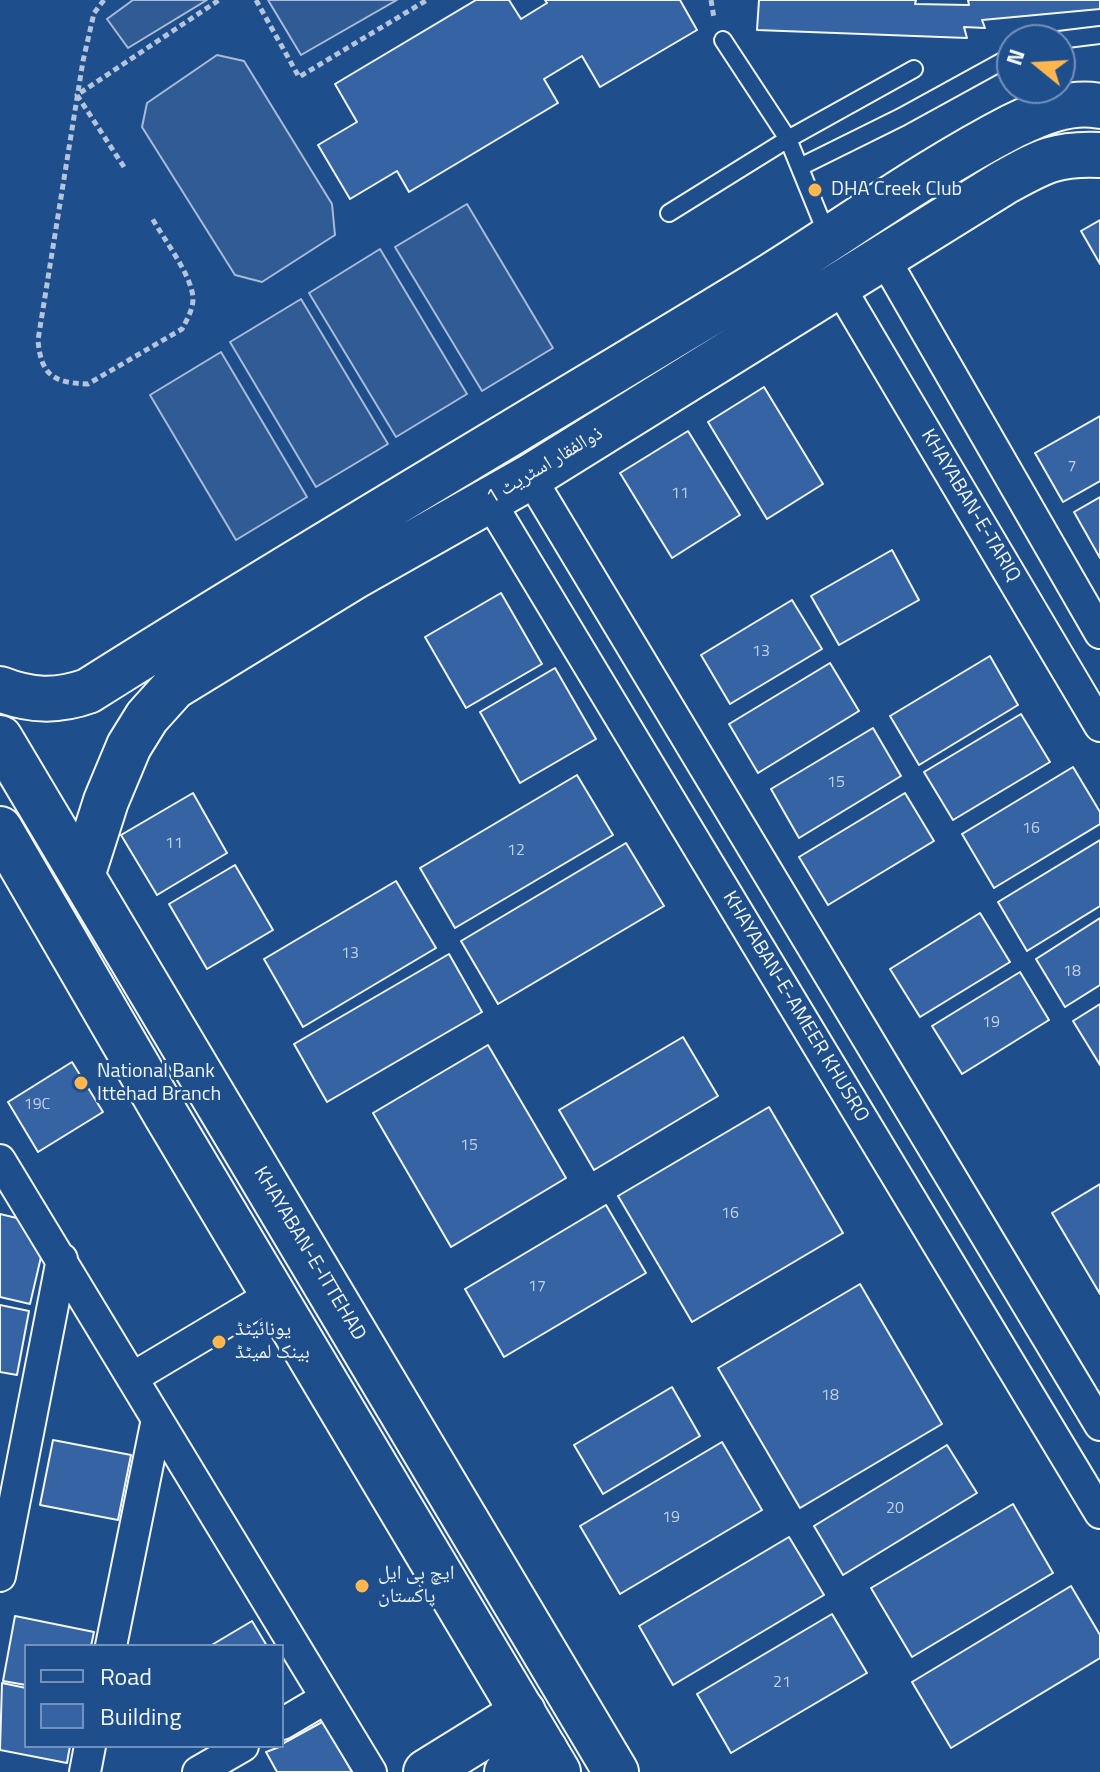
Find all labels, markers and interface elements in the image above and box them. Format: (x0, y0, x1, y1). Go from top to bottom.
north arrow (996, 24, 1076, 104)
text: N (997, 45, 1034, 70)
place label: DHA Creek Club (831, 178, 962, 202)
marker: DHA Creek Club (806, 181, 824, 199)
street label: ذوالفقار اسٹریٹ 1 (483, 422, 607, 510)
street label: KHAYABAN-E-TARIQ (915, 425, 1025, 587)
house number: 7 (1068, 457, 1076, 477)
house number: 11 (671, 484, 689, 504)
house number: 13 (752, 642, 770, 662)
house number: 15 (827, 773, 845, 793)
house number: 16 (1022, 819, 1040, 839)
house number: 11 (165, 834, 183, 854)
house number: 12 (507, 841, 525, 861)
street label: KHAYABAN-E-AMEER KHUSRO (717, 887, 873, 1127)
house number: 13 (341, 944, 359, 964)
house number: 18 (1063, 962, 1081, 982)
house number: 19 (982, 1013, 1000, 1033)
place label: National Bank Ittehad Branch (97, 1060, 221, 1107)
marker: National Bank Ittehad Branch (72, 1074, 90, 1092)
house number: 19C (24, 1095, 50, 1115)
house number: 15 (460, 1136, 478, 1156)
street label: KHAYABAN-E-ITTEHAD (248, 1163, 370, 1345)
house number: 16 (721, 1204, 739, 1224)
house number: 17 (528, 1277, 546, 1297)
place label: یونائیٹڈ بینک لمیٹڈ (235, 1318, 310, 1365)
marker: یونائیٹڈ بینک لمیٹڈ (210, 1333, 228, 1351)
house number: 18 (821, 1386, 839, 1406)
house number: 20 (886, 1499, 904, 1519)
house number: 19 (662, 1508, 680, 1528)
place label: ایچ بی ایل پاکستان (378, 1562, 454, 1609)
marker: ایچ بی ایل پاکستان (353, 1577, 371, 1595)
legend (24, 1644, 284, 1748)
text: Road (100, 1658, 152, 1694)
house number: 21 (773, 1673, 791, 1693)
text: Building (100, 1698, 182, 1734)

